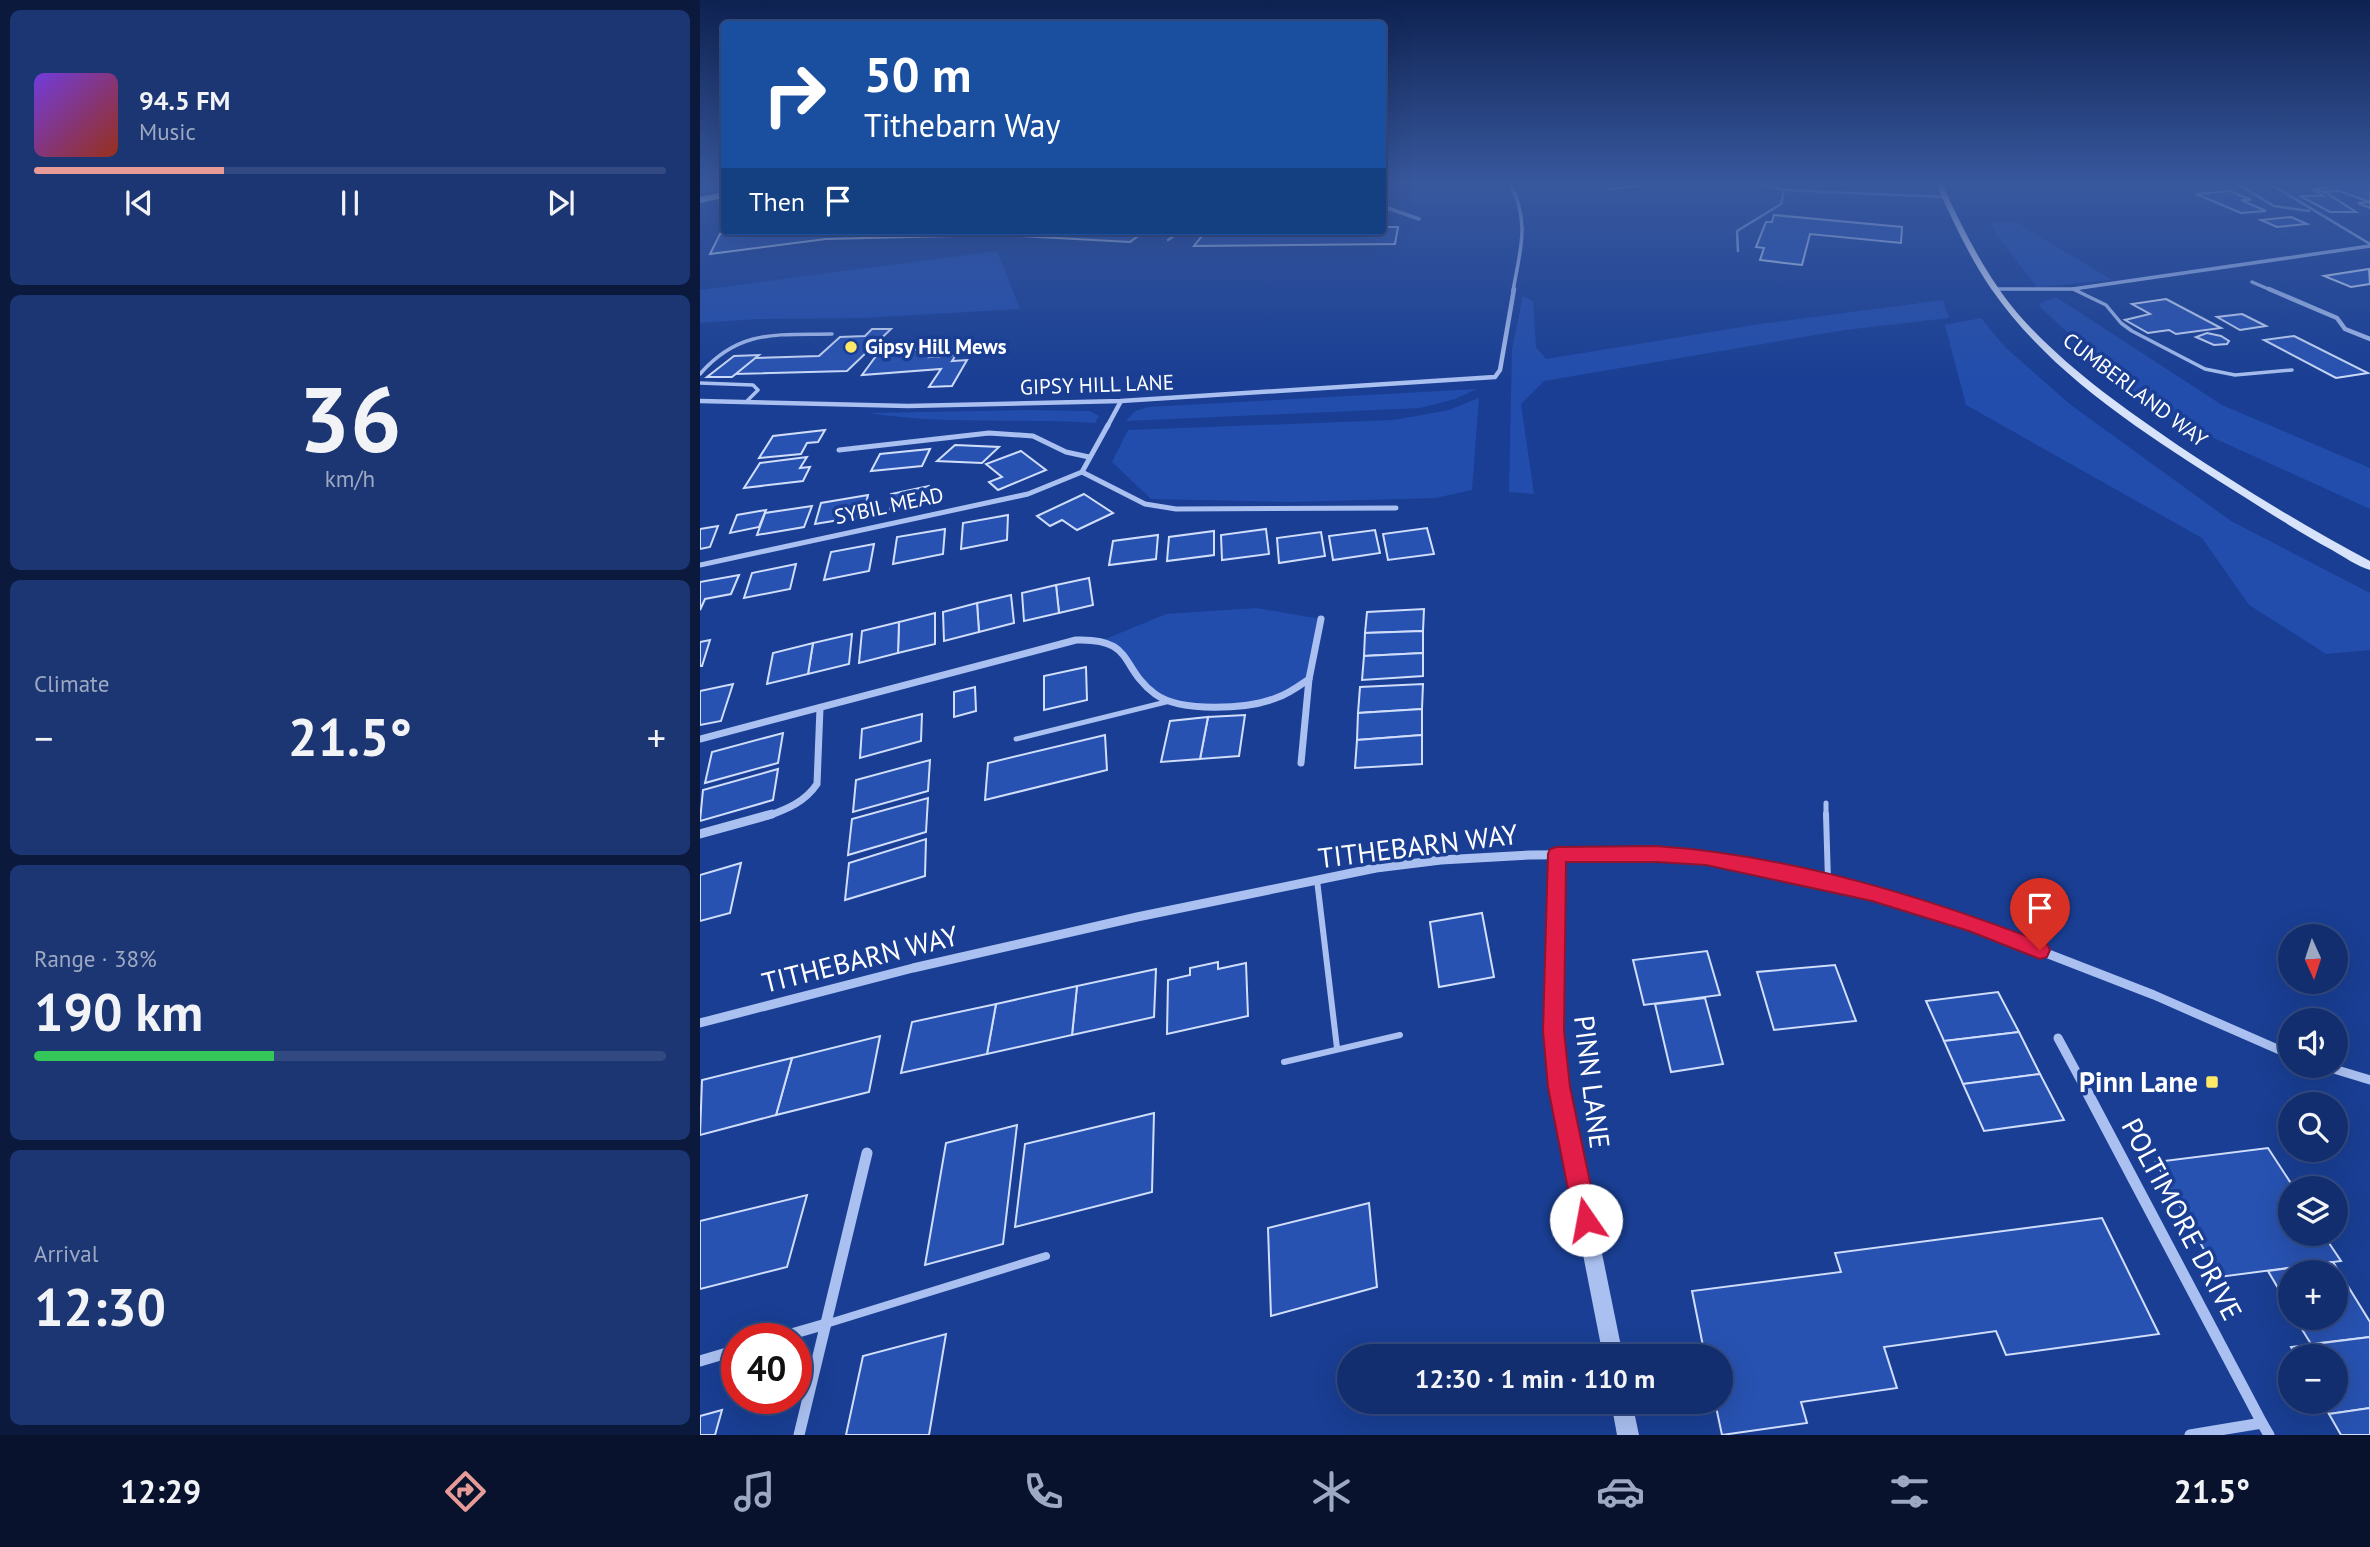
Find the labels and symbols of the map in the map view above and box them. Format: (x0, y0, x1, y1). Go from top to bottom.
street label: CUMBERLAND WAY (2058, 326, 2213, 453)
place label: Gipsy Hill Mews (865, 333, 1007, 360)
marker: Gipsy Hill Mews (843, 339, 859, 355)
street label: GIPSY HILL LANE (1020, 368, 1174, 401)
street label: SYBIL MEAD (832, 481, 946, 530)
street label: TITHEBARN WAY (1316, 815, 1520, 876)
pin (2010, 878, 2070, 950)
street label: TITHEBARN WAY (758, 916, 962, 1001)
north arrow (2278, 924, 2348, 994)
street label: PINN LANE (1566, 1013, 1619, 1151)
place label: Pinn Lane (2079, 1063, 2198, 1100)
marker: Pinn Lane (2204, 1074, 2220, 1090)
street label: POLTIMORE DRIVE (2114, 1111, 2251, 1326)
position arrow (1549, 1183, 1623, 1257)
speed limit sign: 40 (721, 1323, 812, 1414)

